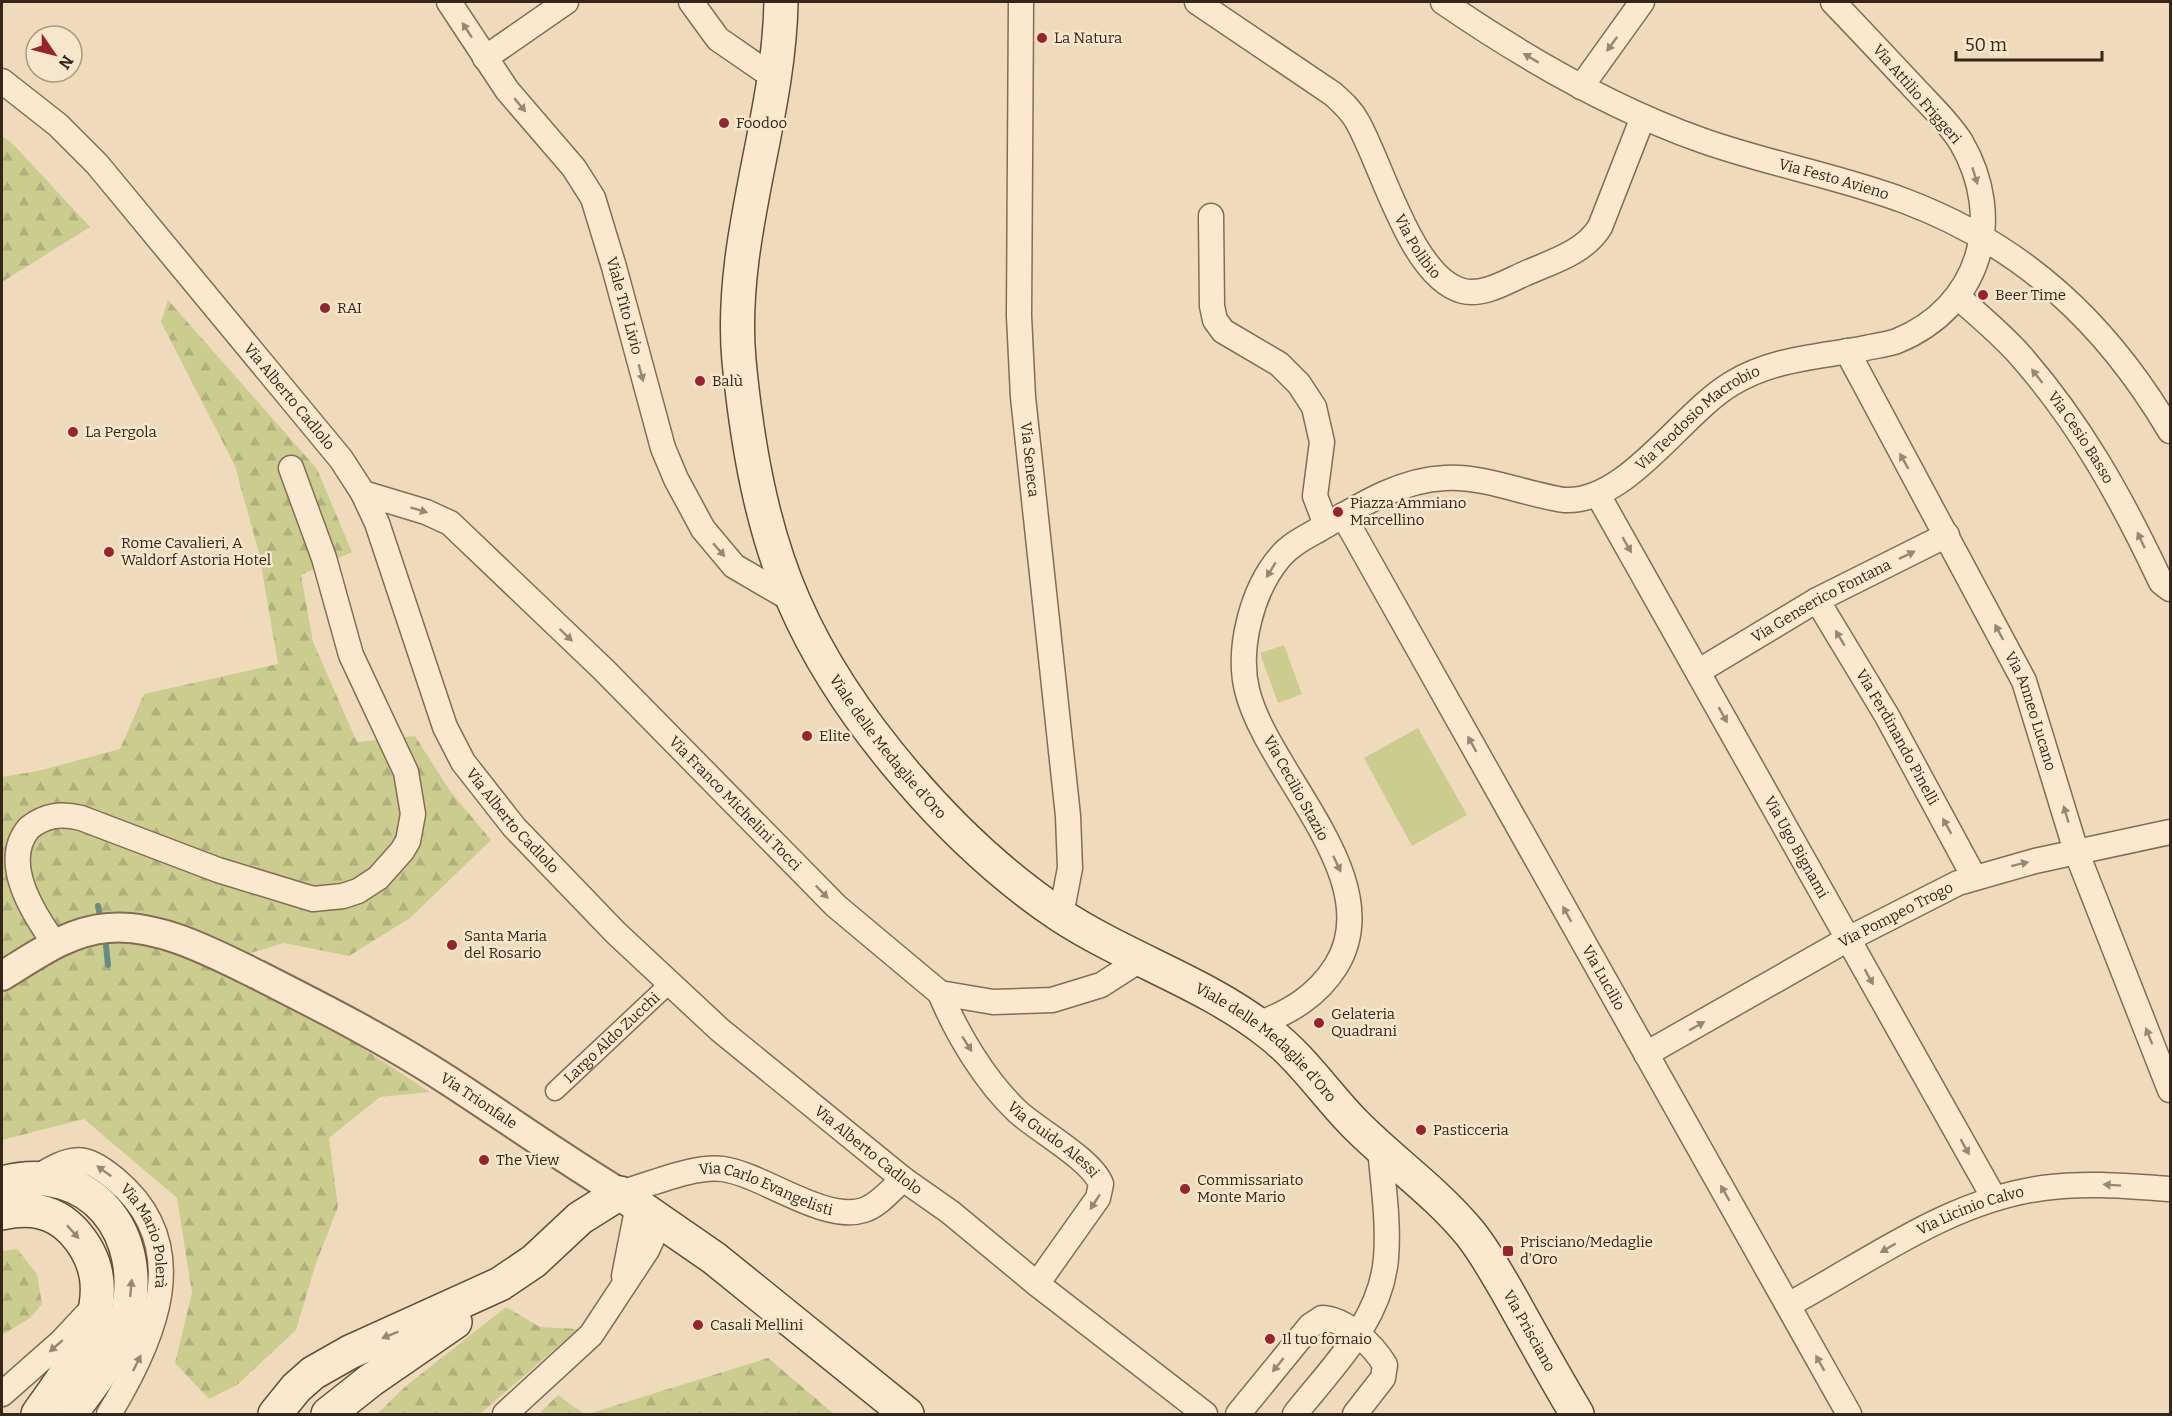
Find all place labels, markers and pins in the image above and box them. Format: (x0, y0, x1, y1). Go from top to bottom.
place label: La Natura (1054, 29, 1122, 47)
marker: La Natura (1035, 31, 1049, 45)
place label: Foodoo (736, 114, 787, 132)
marker: Foodoo (717, 116, 731, 130)
place label: Beer Time (1995, 286, 2066, 304)
marker: Beer Time (1976, 288, 1990, 302)
place label: RAI (337, 299, 362, 317)
marker: RAI (318, 301, 332, 315)
place label: Balù (712, 372, 743, 390)
marker: Balù (693, 374, 707, 388)
place label: La Pergola (85, 423, 157, 441)
marker: La Pergola (66, 425, 80, 439)
place label: Piazza Ammiano Marcellino (1350, 494, 1466, 529)
marker: Piazza Ammiano Marcellino (1331, 505, 1345, 519)
place label: Rome Cavalieri, A Waldorf Astoria Hotel (121, 534, 271, 569)
marker: Rome Cavalieri, A Waldorf Astoria Hotel (102, 545, 116, 559)
place label: Elite (819, 727, 851, 745)
marker: Elite (800, 729, 814, 743)
place label: Santa Maria del Rosario (464, 927, 547, 962)
marker: Santa Maria del Rosario (445, 938, 459, 952)
place label: Gelateria Quadrani (1331, 1005, 1397, 1040)
marker: Gelateria Quadrani (1312, 1016, 1326, 1030)
place label: Pasticceria (1433, 1121, 1509, 1139)
marker: Pasticceria (1414, 1123, 1428, 1137)
place label: The View (496, 1151, 560, 1169)
marker: The View (477, 1153, 491, 1167)
place label: Commissariato Monte Mario (1197, 1171, 1303, 1206)
marker: Commissariato Monte Mario (1178, 1182, 1192, 1196)
place label: Prisciano/Medaglie d'Oro (1520, 1233, 1653, 1268)
marker: Prisciano/Medaglie d'Oro (1501, 1244, 1515, 1258)
place label: Casali Mellini (710, 1316, 804, 1334)
marker: Casali Mellini (691, 1318, 705, 1332)
place label: Il tuo fornaio (1282, 1330, 1372, 1348)
marker: Il tuo fornaio (1263, 1332, 1277, 1346)

